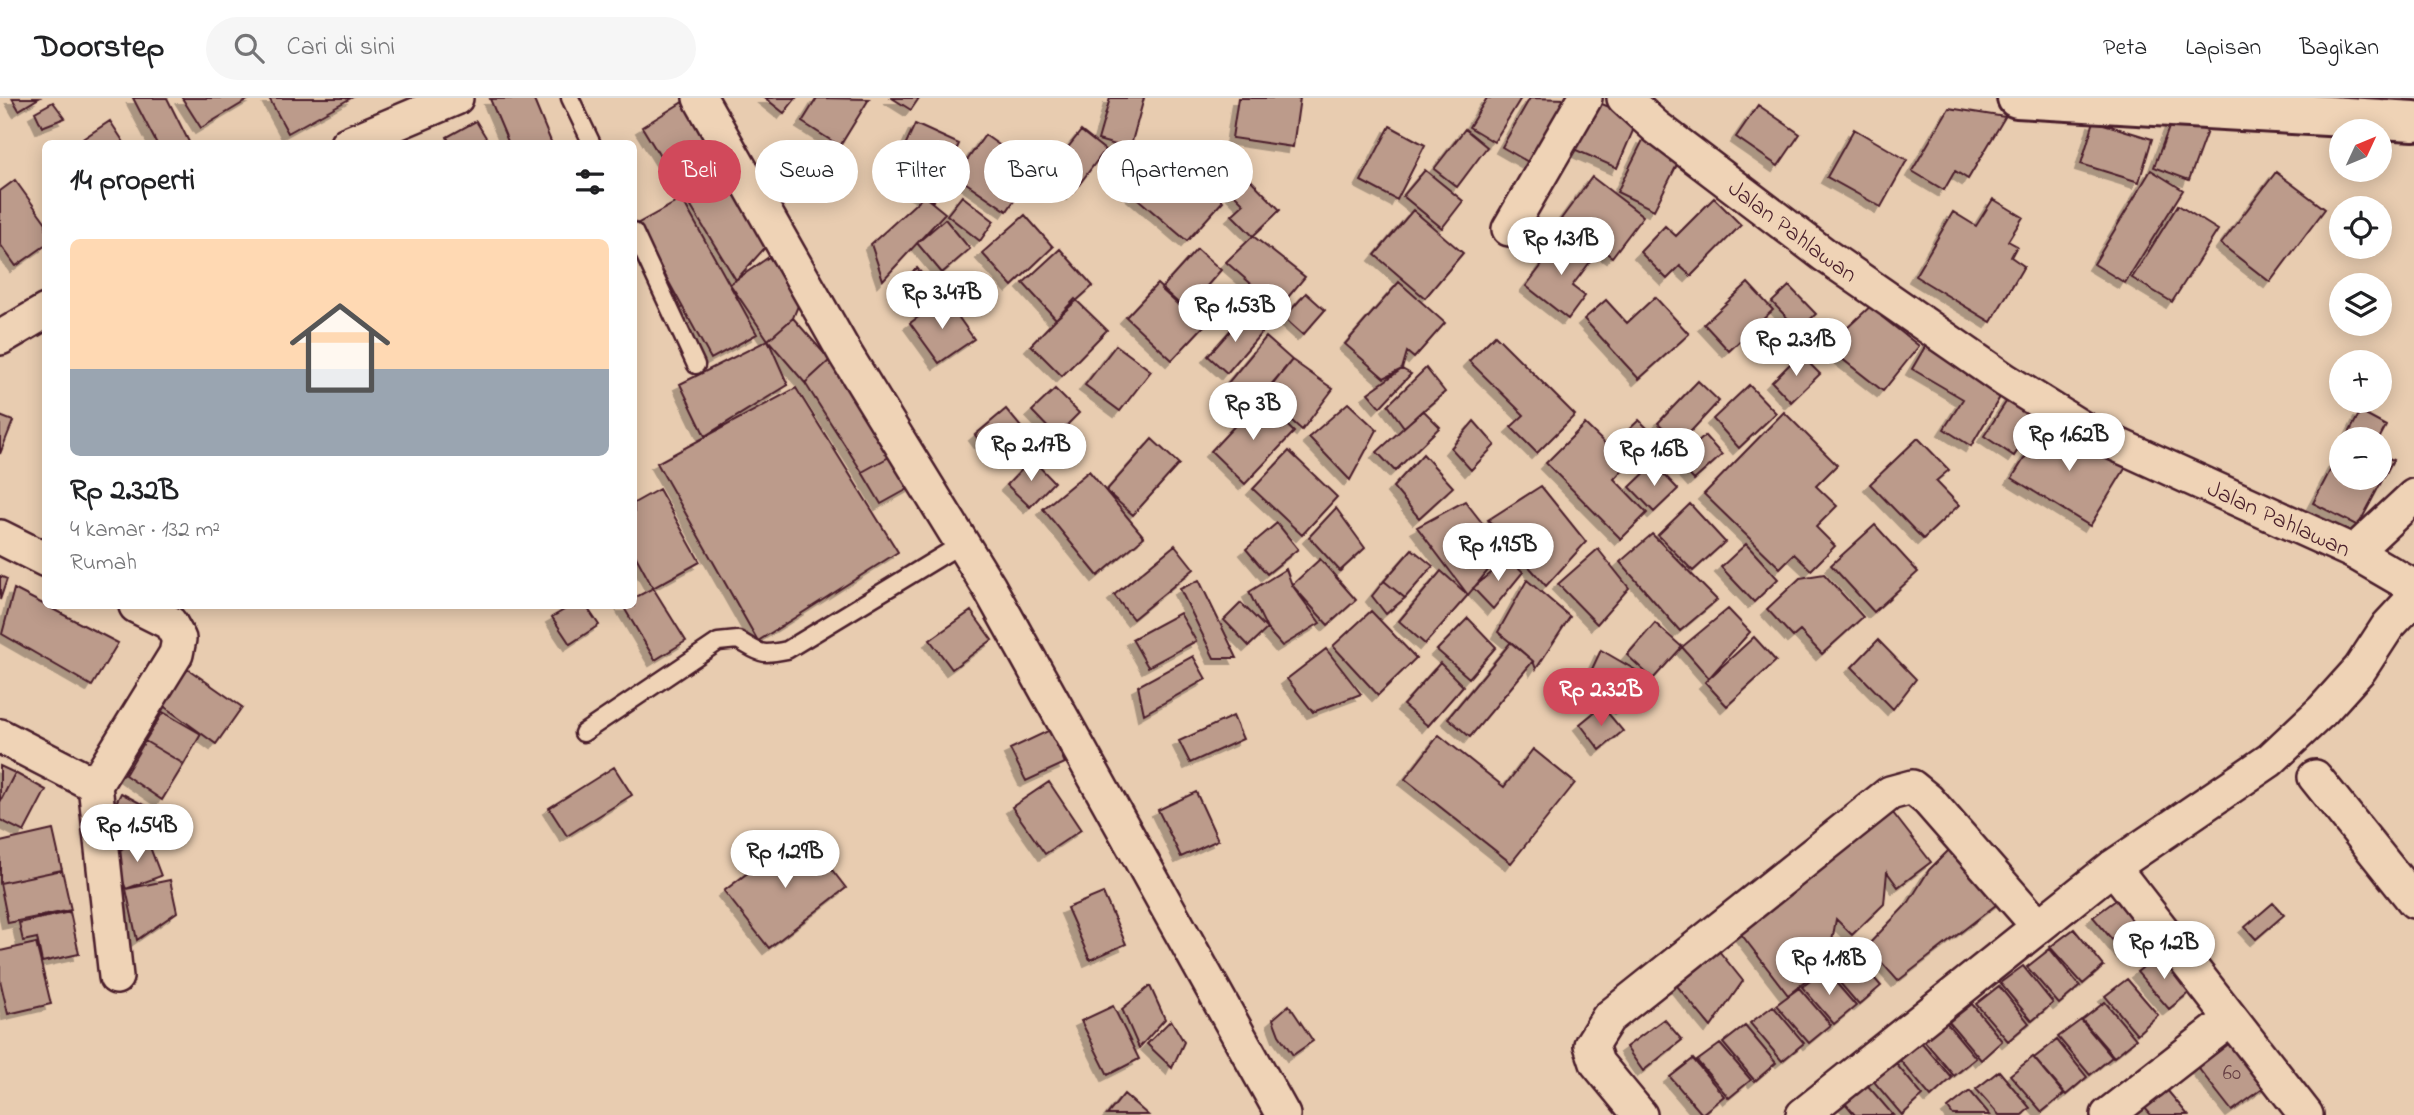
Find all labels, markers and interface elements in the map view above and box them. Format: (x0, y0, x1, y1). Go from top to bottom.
search box (206, 17, 696, 80)
text: Doorstep (35, 24, 164, 72)
icon: search (230, 29, 268, 67)
text: Cari di sini (286, 29, 395, 67)
text: Peta (2103, 31, 2147, 66)
text: Lapisan (2185, 31, 2261, 66)
text: Bagikan (2299, 31, 2379, 66)
north arrow (2329, 119, 2392, 182)
map controls (2329, 119, 2392, 490)
chip: Beli (658, 140, 741, 203)
chip: Sewa (755, 140, 858, 203)
chip: Filter (872, 140, 970, 203)
chip: Baru (984, 140, 1083, 203)
chip: Apartemen (1097, 140, 1253, 203)
text: 14 properti (70, 160, 195, 204)
icon: filters (571, 163, 609, 201)
street label: Jalan Pahlawan (1719, 172, 1864, 293)
button: locate (2329, 196, 2392, 259)
pin: Rp 1.31B (1489, 218, 1633, 277)
text: Rp 1.31B (1523, 223, 1599, 256)
pin: Rp 3.47B (870, 272, 1014, 331)
button: layers (2329, 273, 2392, 336)
text: Rp 3.47B (902, 277, 982, 310)
icon: home (277, 285, 403, 411)
pin: Rp 1.53B (1163, 285, 1307, 344)
text: Rp 1.53B (1194, 290, 1276, 323)
pin: Rp 2.31B (1724, 318, 1868, 378)
text: Rp 2.31B (1756, 324, 1836, 357)
button: + (2329, 350, 2392, 413)
pin: Rp 3B (1204, 382, 1302, 442)
text: Rp 3B (1225, 388, 1281, 421)
pin: Rp 1.62B (1997, 414, 2141, 473)
text: Rp 1.62B (2029, 419, 2109, 452)
pin: Rp 2.17B (959, 424, 1103, 483)
button: − (2329, 427, 2392, 490)
pin: Rp 1.6B (1589, 428, 1719, 488)
text: Rp 2.17B (991, 429, 1071, 462)
text: Rp 1.6B (1620, 434, 1688, 467)
text: Rp 2.32B (70, 470, 179, 514)
street label: Jalan Pahlawan (2201, 473, 2356, 568)
text: 4 kamar · 132 m² (70, 514, 220, 547)
pin: Rp 1.95B (1426, 524, 1570, 583)
text: Rp 1.95B (1459, 529, 1537, 562)
text: Rumah (70, 547, 137, 580)
pin: Rp 2.32B (1529, 668, 1673, 728)
text: Rp 2.32B (1559, 674, 1643, 707)
pin: Rp 1.54B (65, 804, 209, 864)
text: Rp 1.54B (96, 810, 178, 843)
pin: Rp 1.29B (713, 830, 857, 890)
text: Rp 1.29B (747, 836, 823, 869)
pin: Rp 1.2B (2099, 922, 2229, 981)
text: Rp 1.2B (2129, 927, 2199, 960)
pin: Rp 1.18B (1757, 937, 1901, 997)
text: Rp 1.18B (1792, 943, 1866, 976)
house number: 60 (2223, 1059, 2241, 1089)

